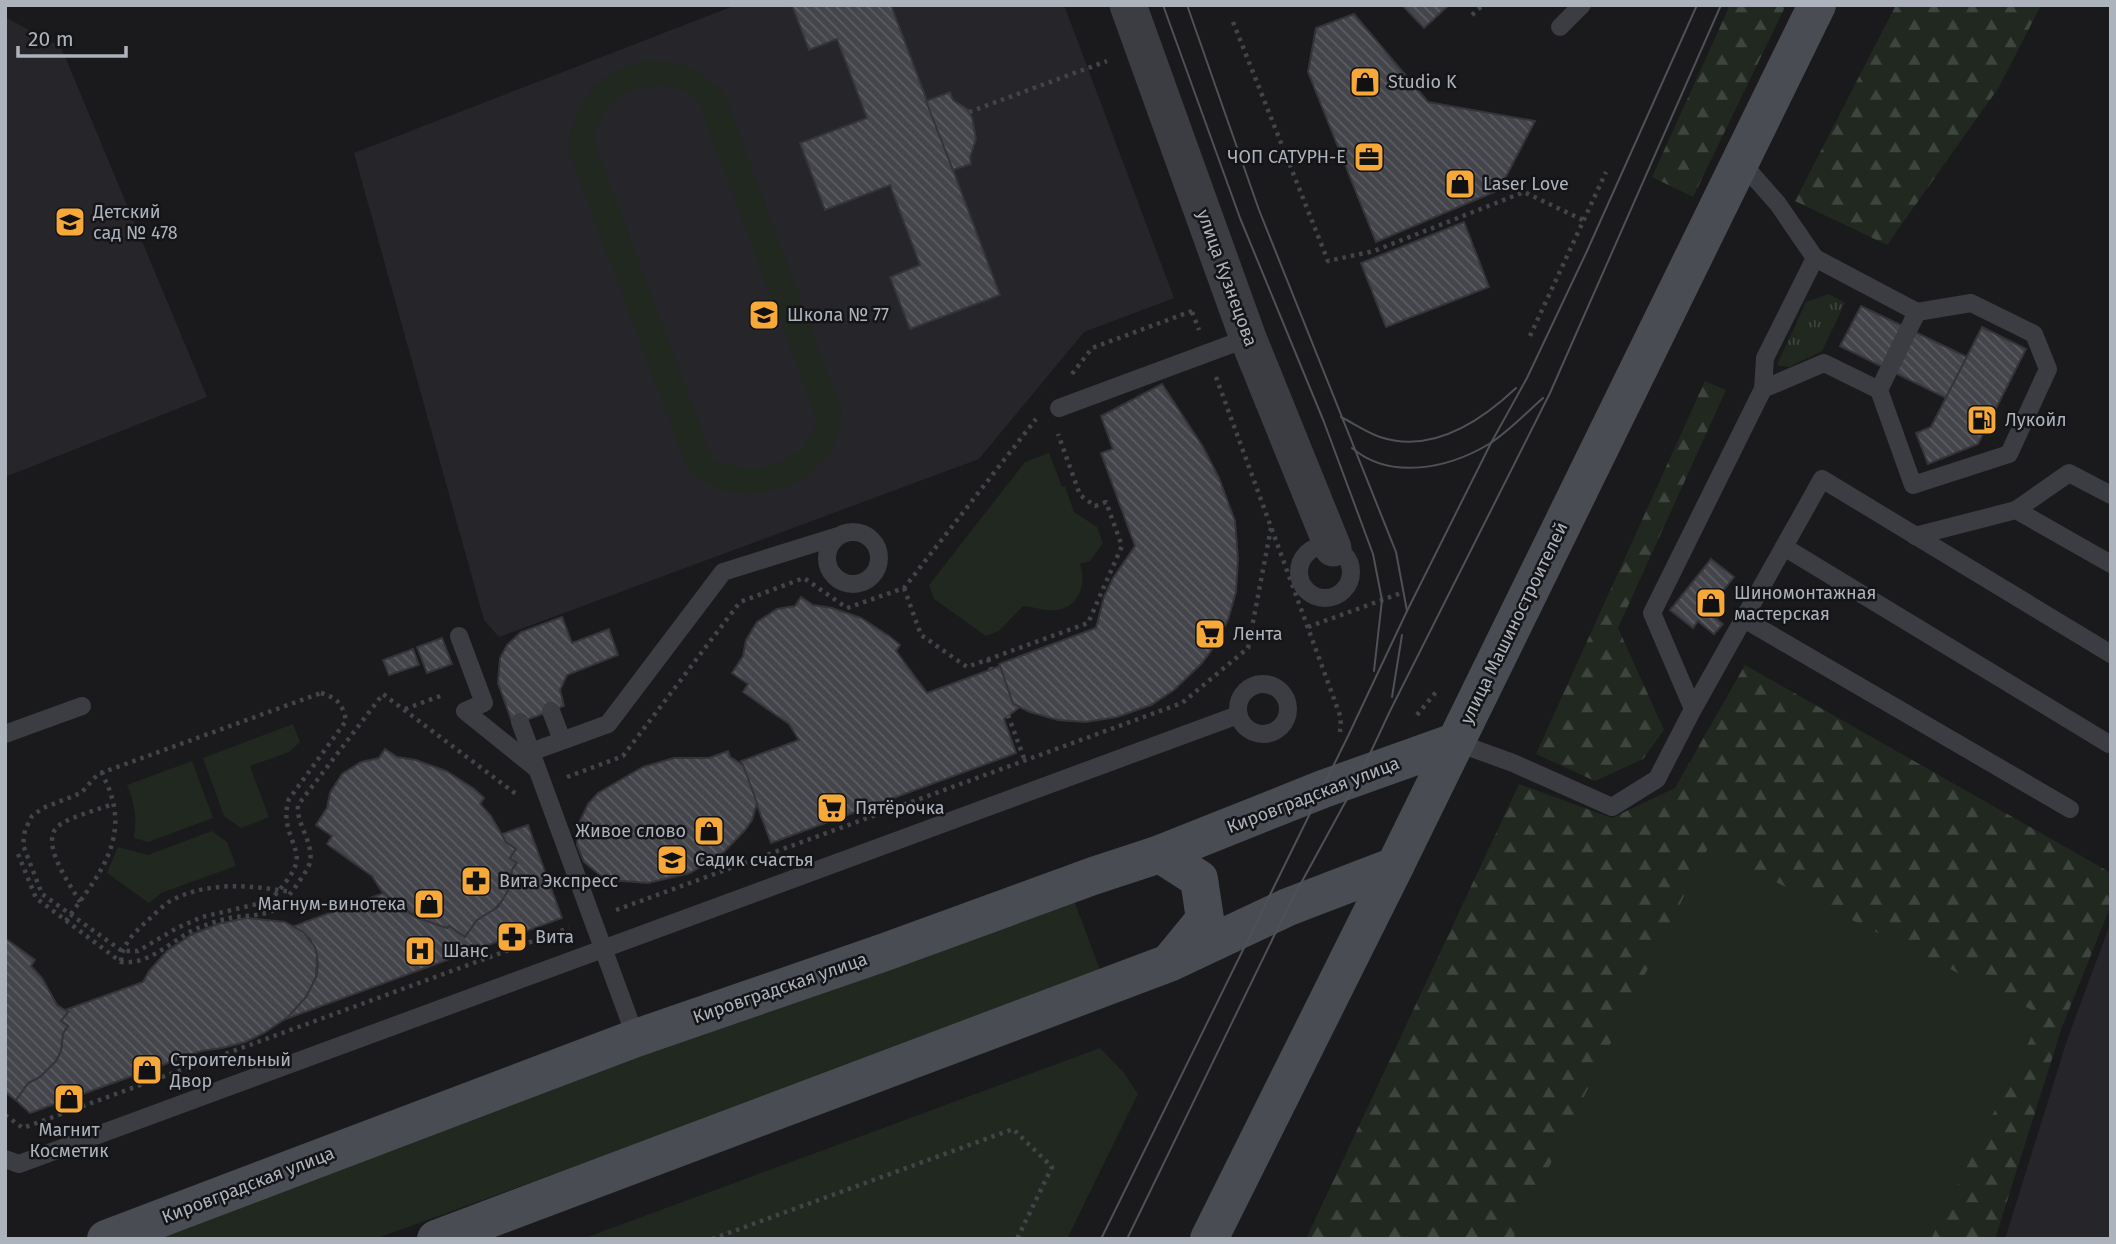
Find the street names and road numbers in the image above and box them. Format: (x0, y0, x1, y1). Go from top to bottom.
street label: улица Кузнецова (1192, 207, 1262, 349)
street label: улица Машиностроителей (1455, 518, 1573, 728)
street label: Кировградская улица (1224, 752, 1402, 838)
street label: Кировградская улица (690, 948, 870, 1028)
street label: Кировградская улица (159, 1142, 337, 1228)

